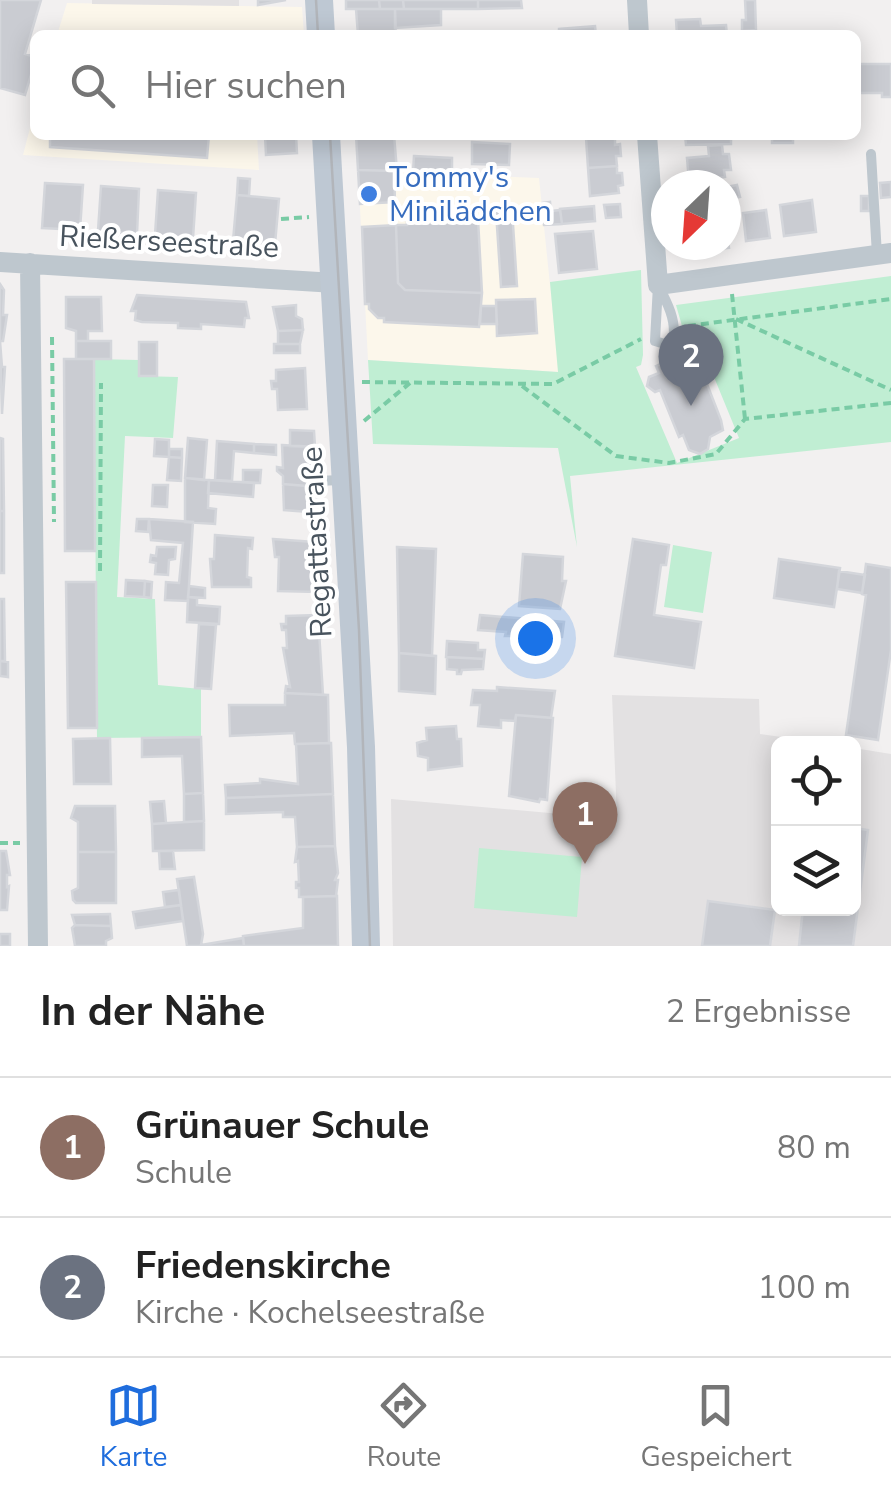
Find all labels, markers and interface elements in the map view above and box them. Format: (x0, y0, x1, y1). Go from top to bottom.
search box (30, 30, 861, 140)
icon: search (65, 58, 120, 113)
text: Hier suchen (145, 60, 347, 111)
place label: Tommy's Minilädchen (389, 157, 552, 232)
north arrow (651, 170, 741, 260)
marker: Tommy's Minilädchen (358, 183, 380, 205)
street label: Rießerseestraße (58, 216, 280, 268)
pin: 2 (658, 324, 724, 406)
street label: Regattastraße (292, 445, 342, 639)
your location (510, 613, 561, 664)
map controls (771, 736, 861, 916)
button: locate (771, 736, 861, 826)
pin: 1 (552, 782, 618, 864)
button: layers (771, 826, 861, 916)
text: In der Nähe (40, 983, 265, 1040)
text: 2 Ergebnisse (666, 990, 851, 1033)
text: Grünauer Schule (135, 1100, 429, 1151)
text: 1 (63, 1126, 82, 1169)
text: 80 m (777, 1126, 851, 1169)
text: Schule (135, 1151, 232, 1194)
text: Friedenskirche (135, 1240, 391, 1291)
text: 2 (63, 1266, 82, 1309)
text: 100 m (758, 1266, 851, 1309)
text: Kirche · Kochelseestraße (135, 1291, 485, 1334)
tab: Karte (100, 1378, 167, 1476)
tab: Route (367, 1378, 441, 1476)
tab: Gespeichert (641, 1378, 791, 1476)

